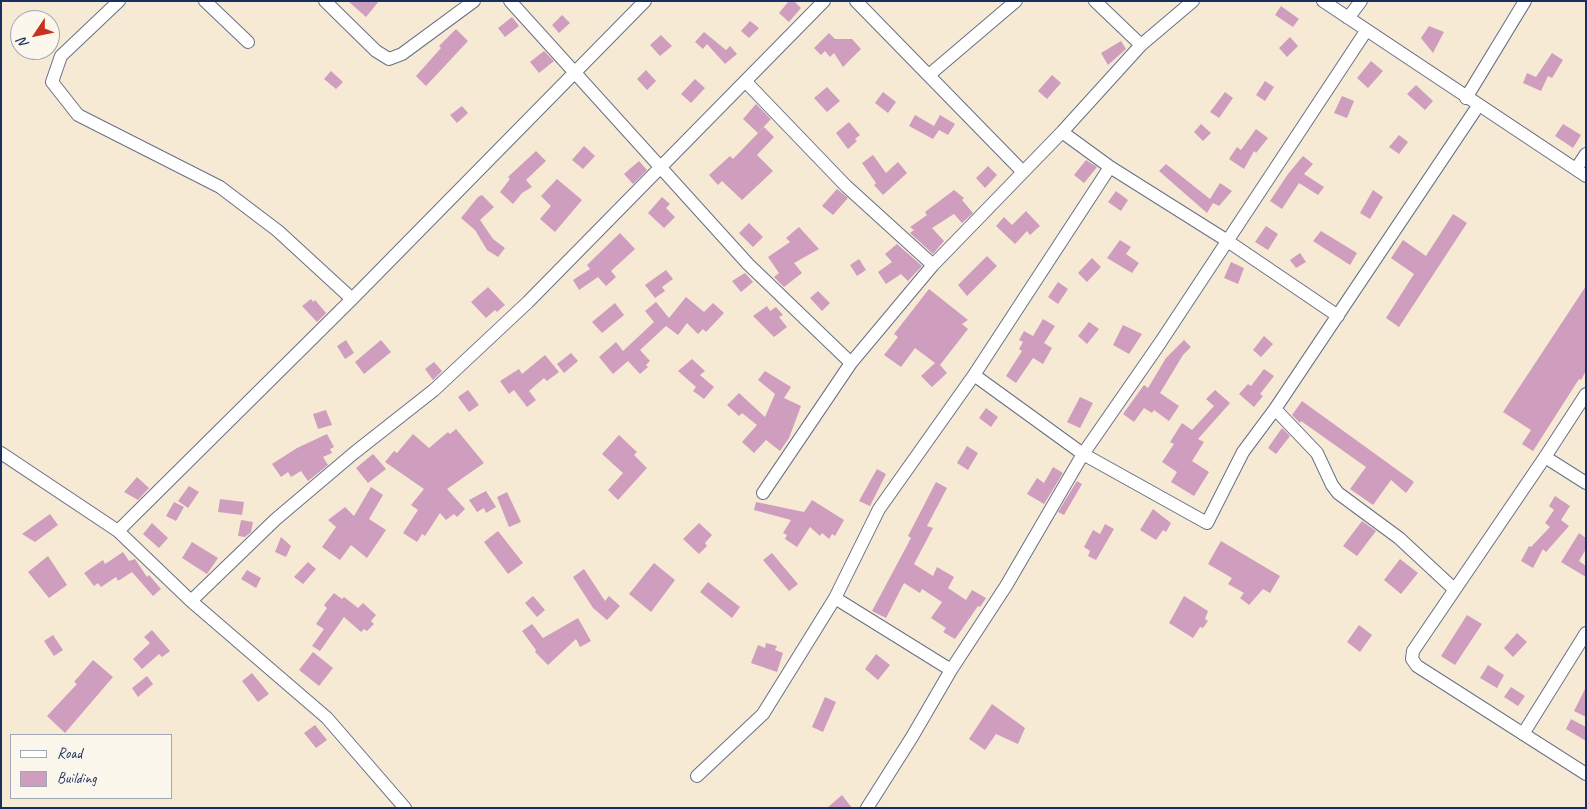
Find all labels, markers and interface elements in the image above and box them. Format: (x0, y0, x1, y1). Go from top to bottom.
north arrow (10, 10, 60, 60)
text: N (14, 35, 32, 51)
legend (10, 734, 172, 799)
text: Road (57, 744, 82, 763)
text: Building (57, 769, 96, 788)

